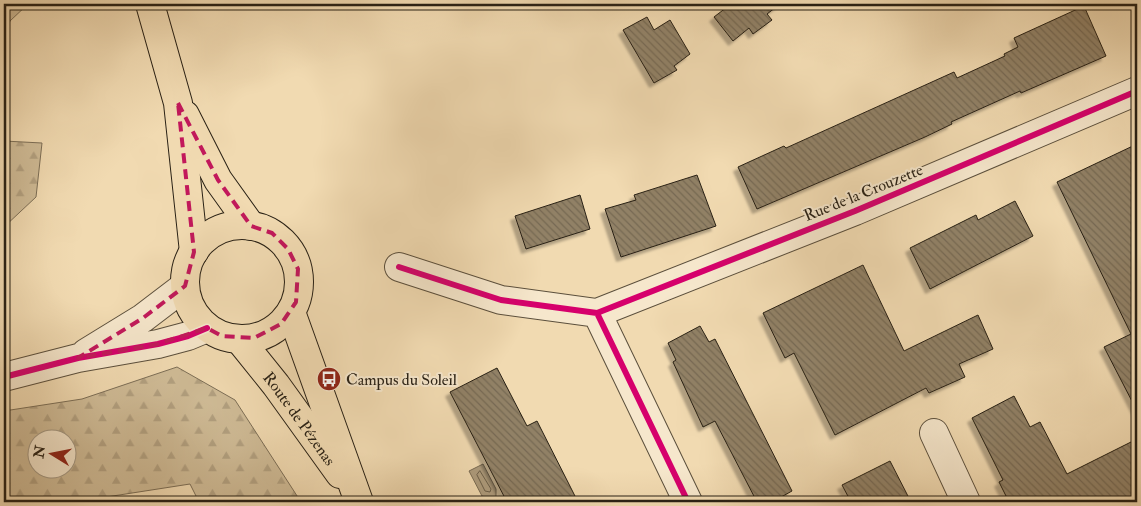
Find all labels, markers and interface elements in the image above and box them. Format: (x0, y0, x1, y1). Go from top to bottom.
street label: Rue de la Crouzette (801, 160, 926, 226)
bus stop icon: Campus du Soleil (316, 366, 342, 392)
street label: Route de Pézenas (258, 368, 340, 470)
place label: Campus du Soleil (346, 370, 457, 391)
north arrow (28, 428, 78, 478)
text: N (30, 444, 49, 460)

